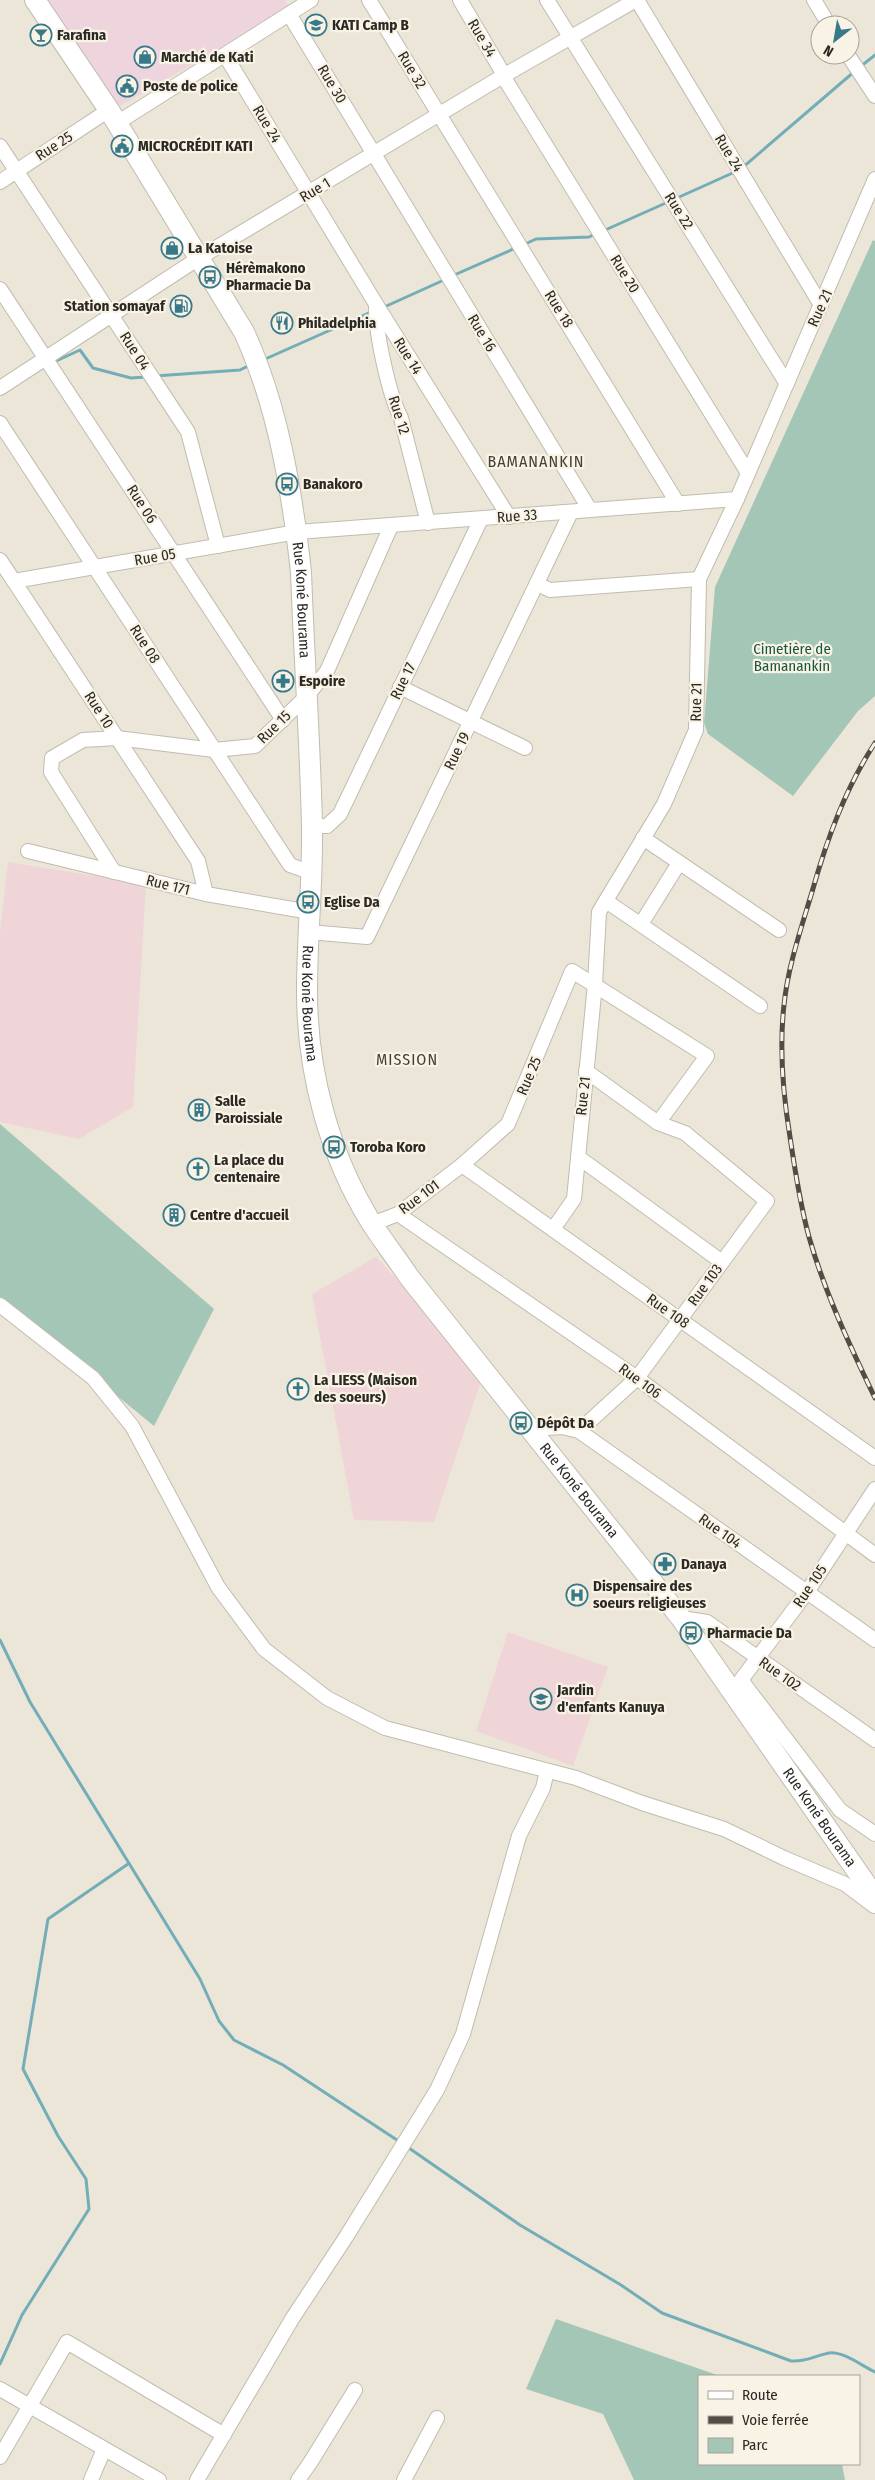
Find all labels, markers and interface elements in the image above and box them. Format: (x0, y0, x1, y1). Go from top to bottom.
school or university icon: KATI Camp B (304, 13, 328, 37)
north arrow (810, 15, 860, 65)
place label: KATI Camp B (332, 16, 409, 34)
street label: Rue 34 (464, 16, 500, 60)
bar icon: Farafina (29, 23, 53, 47)
place label: Farafina (57, 26, 107, 44)
text: N (821, 41, 837, 60)
shop icon: Marché de Kati (133, 45, 157, 69)
place label: Marché de Kati (161, 48, 254, 66)
street label: Rue 32 (394, 48, 430, 92)
street label: Rue 30 (314, 62, 350, 106)
public building icon: Poste de police (115, 74, 139, 98)
place label: Poste de police (143, 77, 238, 95)
street label: Rue 24 (249, 102, 285, 146)
street label: Rue 25 (32, 127, 76, 165)
street label: Rue 24 (711, 131, 747, 175)
public building icon: MICROCRÉDIT KATI (110, 134, 134, 158)
place label: MICROCRÉDIT KATI (138, 137, 253, 155)
street label: Rue 1 (296, 174, 334, 206)
street label: Rue 22 (661, 189, 697, 233)
shop icon: La Katoise (160, 236, 184, 260)
place label: La Katoise (188, 239, 253, 257)
street label: Rue 20 (606, 252, 644, 296)
place label: Hérèmakono Pharmacie Da (226, 259, 311, 294)
bus stop icon: Hérèmakono Pharmacie Da (198, 265, 222, 289)
street label: Rue 21 (804, 286, 836, 330)
street label: Rue 18 (541, 287, 577, 331)
fuel station icon: Station somayaf (169, 294, 193, 318)
place label: Station somayaf (64, 297, 166, 315)
restaurant icon: Philadelphia (270, 311, 294, 335)
street label: Rue 16 (464, 311, 500, 355)
place label: Philadelphia (298, 314, 377, 332)
street label: Rue 04 (116, 328, 154, 374)
street label: Rue 14 (390, 334, 426, 378)
street label: Rue 12 (384, 393, 414, 437)
district label: BAMANANKIN (487, 452, 585, 471)
bus stop icon: Banakoro (275, 472, 299, 496)
place label: Banakoro (303, 475, 363, 493)
street label: Rue 06 (123, 481, 161, 527)
street label: Rue 33 (496, 506, 538, 526)
street label: Rue Koné Bourama (289, 541, 314, 658)
street label: Rue 05 (133, 545, 177, 569)
street label: Rue 08 (126, 621, 164, 667)
park label: Cimetière de Bamanankin (753, 640, 831, 675)
street label: Rue 17 (386, 660, 420, 702)
pharmacy icon: Espoire (271, 669, 295, 693)
place label: Espoire (299, 672, 346, 690)
street label: Rue 21 (687, 682, 705, 722)
street label: Rue 10 (80, 688, 118, 732)
street label: Rue 15 (253, 707, 295, 747)
street label: Rue 19 (440, 729, 474, 773)
street label: Rue 171 (144, 871, 192, 899)
bus stop icon: Eglise Da (296, 890, 320, 914)
place label: Eglise Da (324, 893, 380, 911)
street label: Rue Koné Bourama (298, 945, 321, 1063)
district label: MISSION (376, 1050, 438, 1069)
street label: Rue 25 (513, 1054, 545, 1098)
street label: Rue 21 (572, 1076, 594, 1116)
place label: Salle Paroissiale (215, 1092, 283, 1127)
building icon: Salle Paroissiale (187, 1098, 211, 1122)
bus stop icon: Toroba Koro (322, 1135, 346, 1159)
place label: Toroba Koro (350, 1138, 426, 1156)
place label: La place du centenaire (214, 1151, 284, 1186)
church icon: La place du centenaire (186, 1157, 210, 1181)
street label: Rue 101 (395, 1176, 443, 1218)
building icon: Centre d'accueil (162, 1203, 186, 1227)
place label: Centre d'accueil (190, 1206, 290, 1224)
street label: Rue 103 (684, 1260, 726, 1309)
street label: Rue 108 (643, 1290, 693, 1332)
street label: Rue 106 (615, 1360, 665, 1402)
place label: La LIESS (Maison des soeurs) (314, 1371, 417, 1406)
church icon: La LIESS (Maison des soeurs) (286, 1377, 310, 1401)
bus stop icon: Dépôt Da (509, 1411, 533, 1435)
place label: Dépôt Da (537, 1414, 595, 1432)
street label: Rue Koné Bourama (536, 1439, 623, 1542)
street label: Rue 104 (695, 1510, 745, 1552)
pharmacy icon: Danaya (653, 1552, 677, 1576)
place label: Danaya (681, 1555, 727, 1573)
street label: Rue 105 (789, 1561, 831, 1611)
place label: Dispensaire des soeurs religieuses (593, 1577, 707, 1612)
hospital icon: Dispensaire des soeurs religieuses (565, 1583, 589, 1607)
bus stop icon: Pharmacie Da (679, 1621, 703, 1645)
place label: Pharmacie Da (707, 1624, 792, 1642)
street label: Rue 102 (756, 1653, 805, 1695)
place label: Jardin d'enfants Kanuya (556, 1681, 665, 1716)
school or university icon: Jardin d'enfants Kanuya (529, 1687, 553, 1711)
street label: Rue Koné Bourama (779, 1764, 860, 1870)
legend (698, 2375, 860, 2465)
text: Route (742, 2386, 778, 2404)
text: Voie ferrée (742, 2411, 809, 2429)
text: Parc (742, 2436, 768, 2454)

